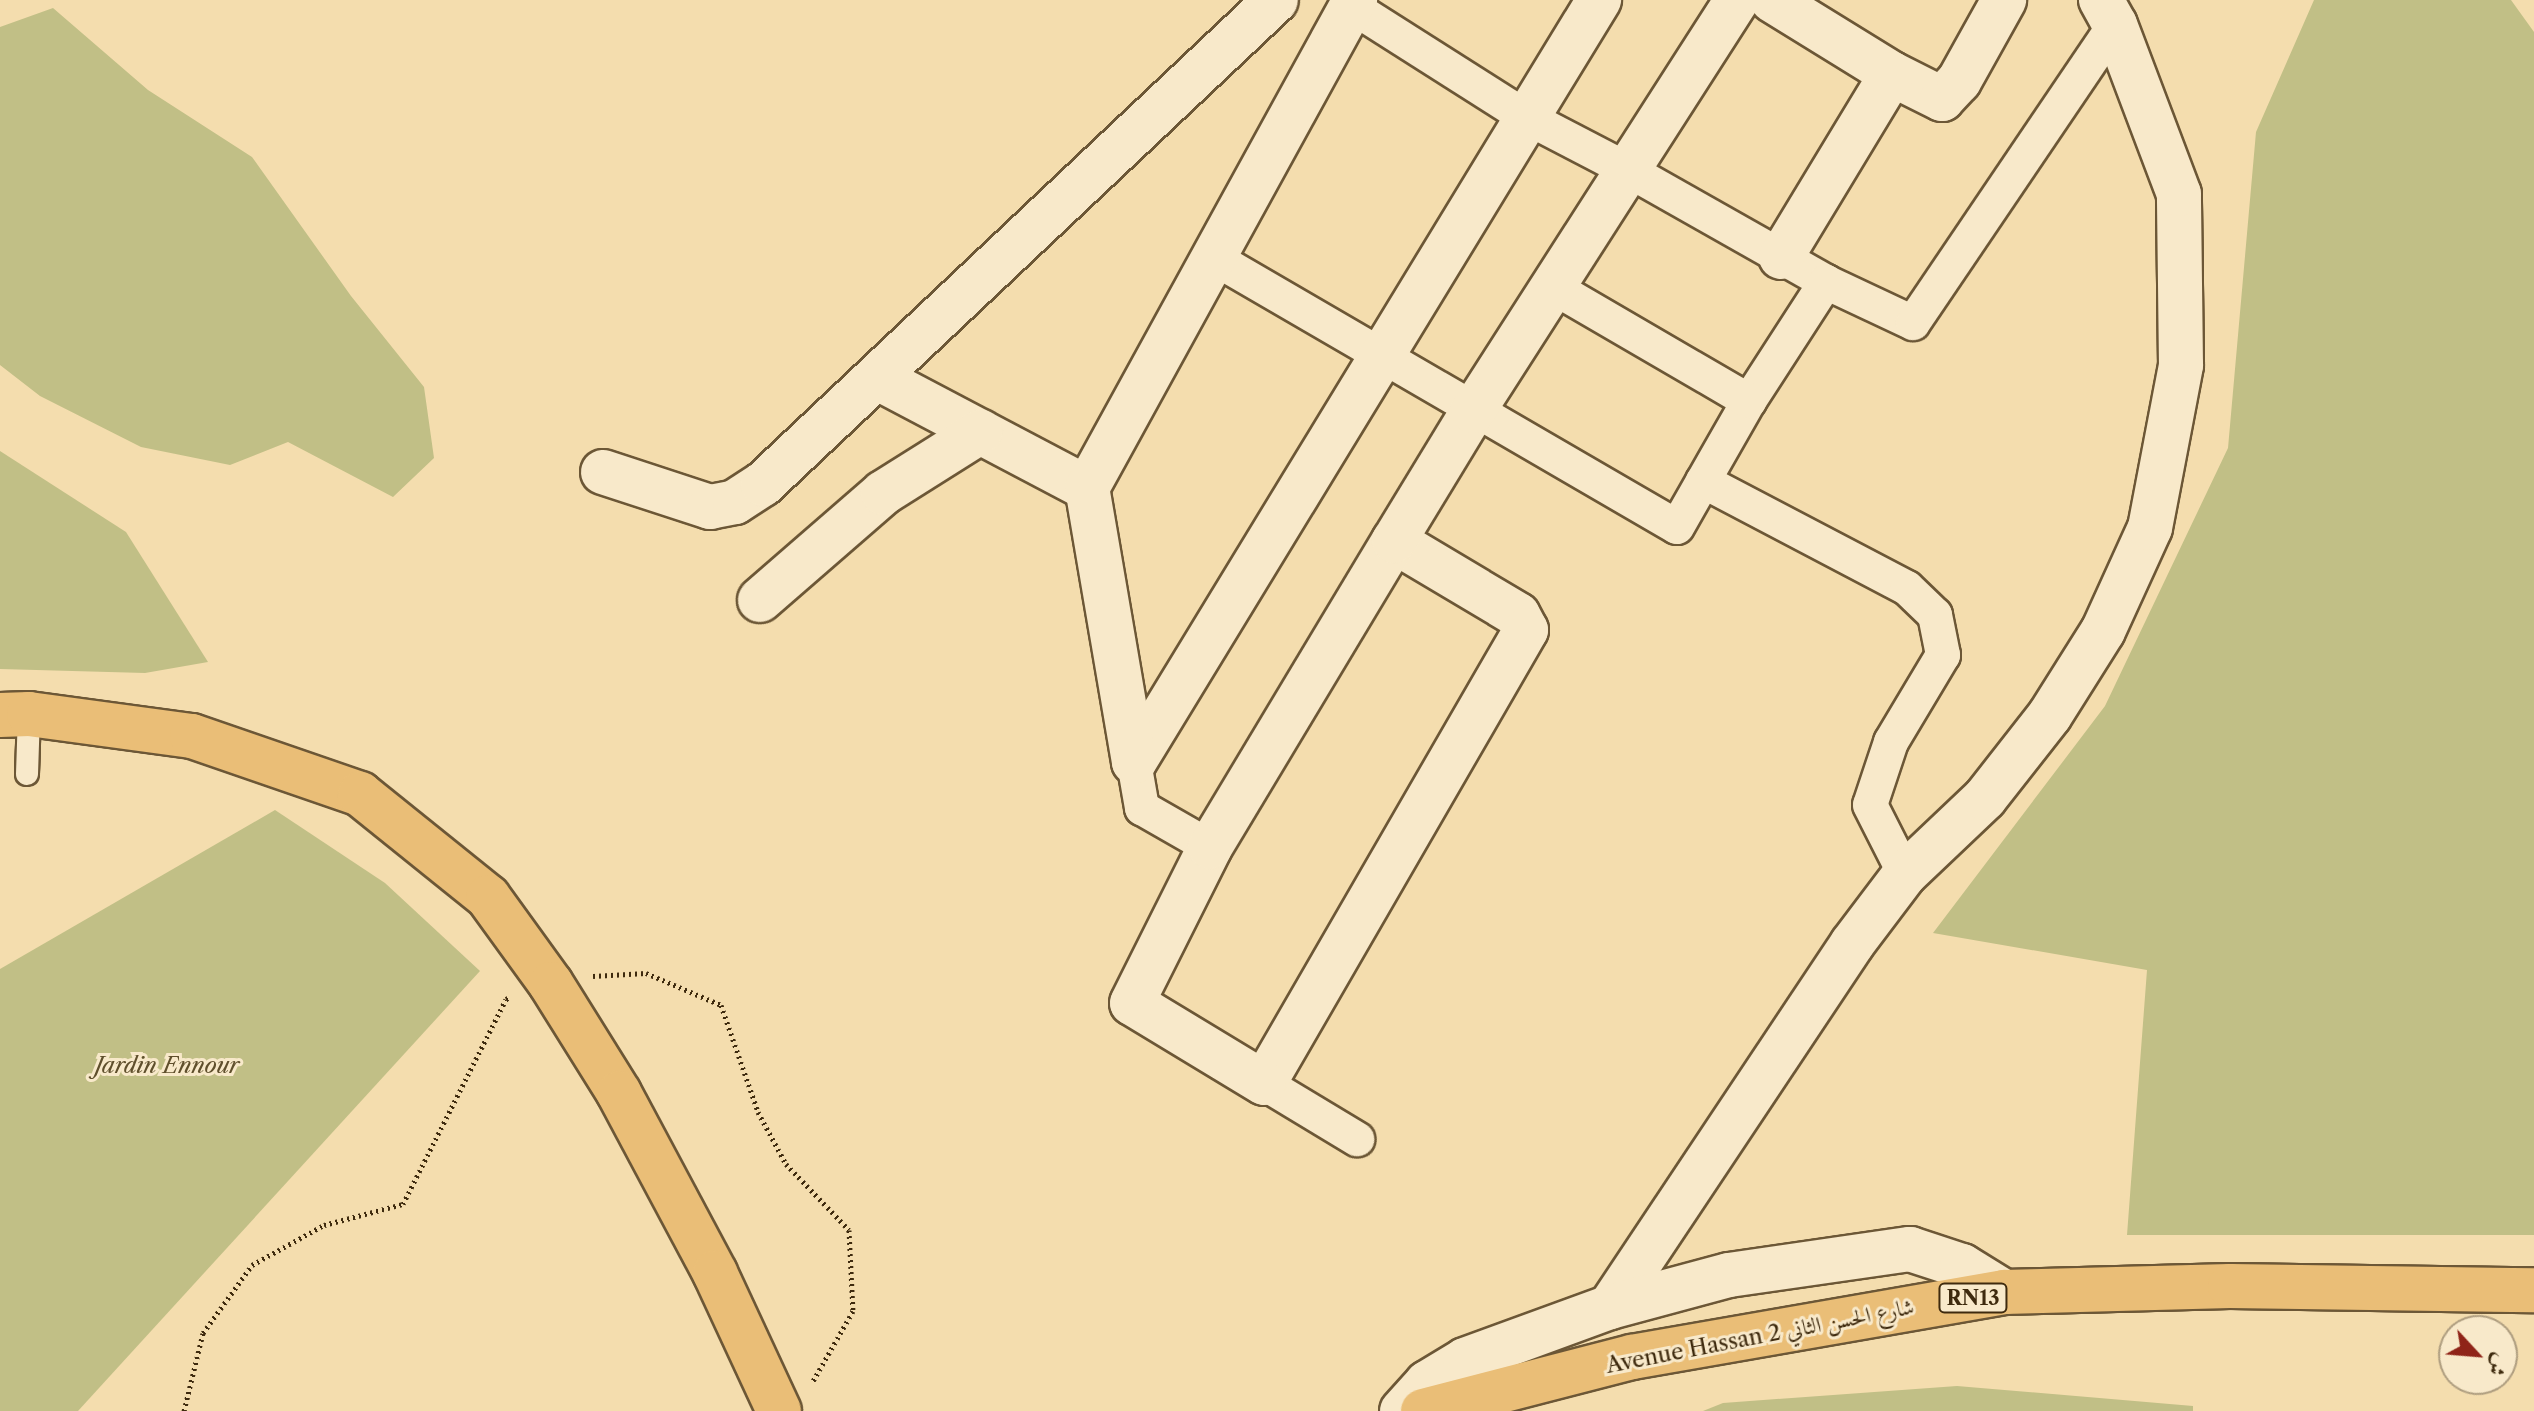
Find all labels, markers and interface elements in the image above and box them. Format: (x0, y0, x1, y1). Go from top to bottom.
park label: Jardin Ennour (94, 1053, 240, 1079)
road number: RN13 (1937, 1282, 2009, 1314)
street label: Avenue Hassan 2 شارع الحسن الثاني (1604, 1293, 1916, 1379)
north arrow (2438, 1315, 2518, 1395)
text: ش (2481, 1349, 2515, 1381)

